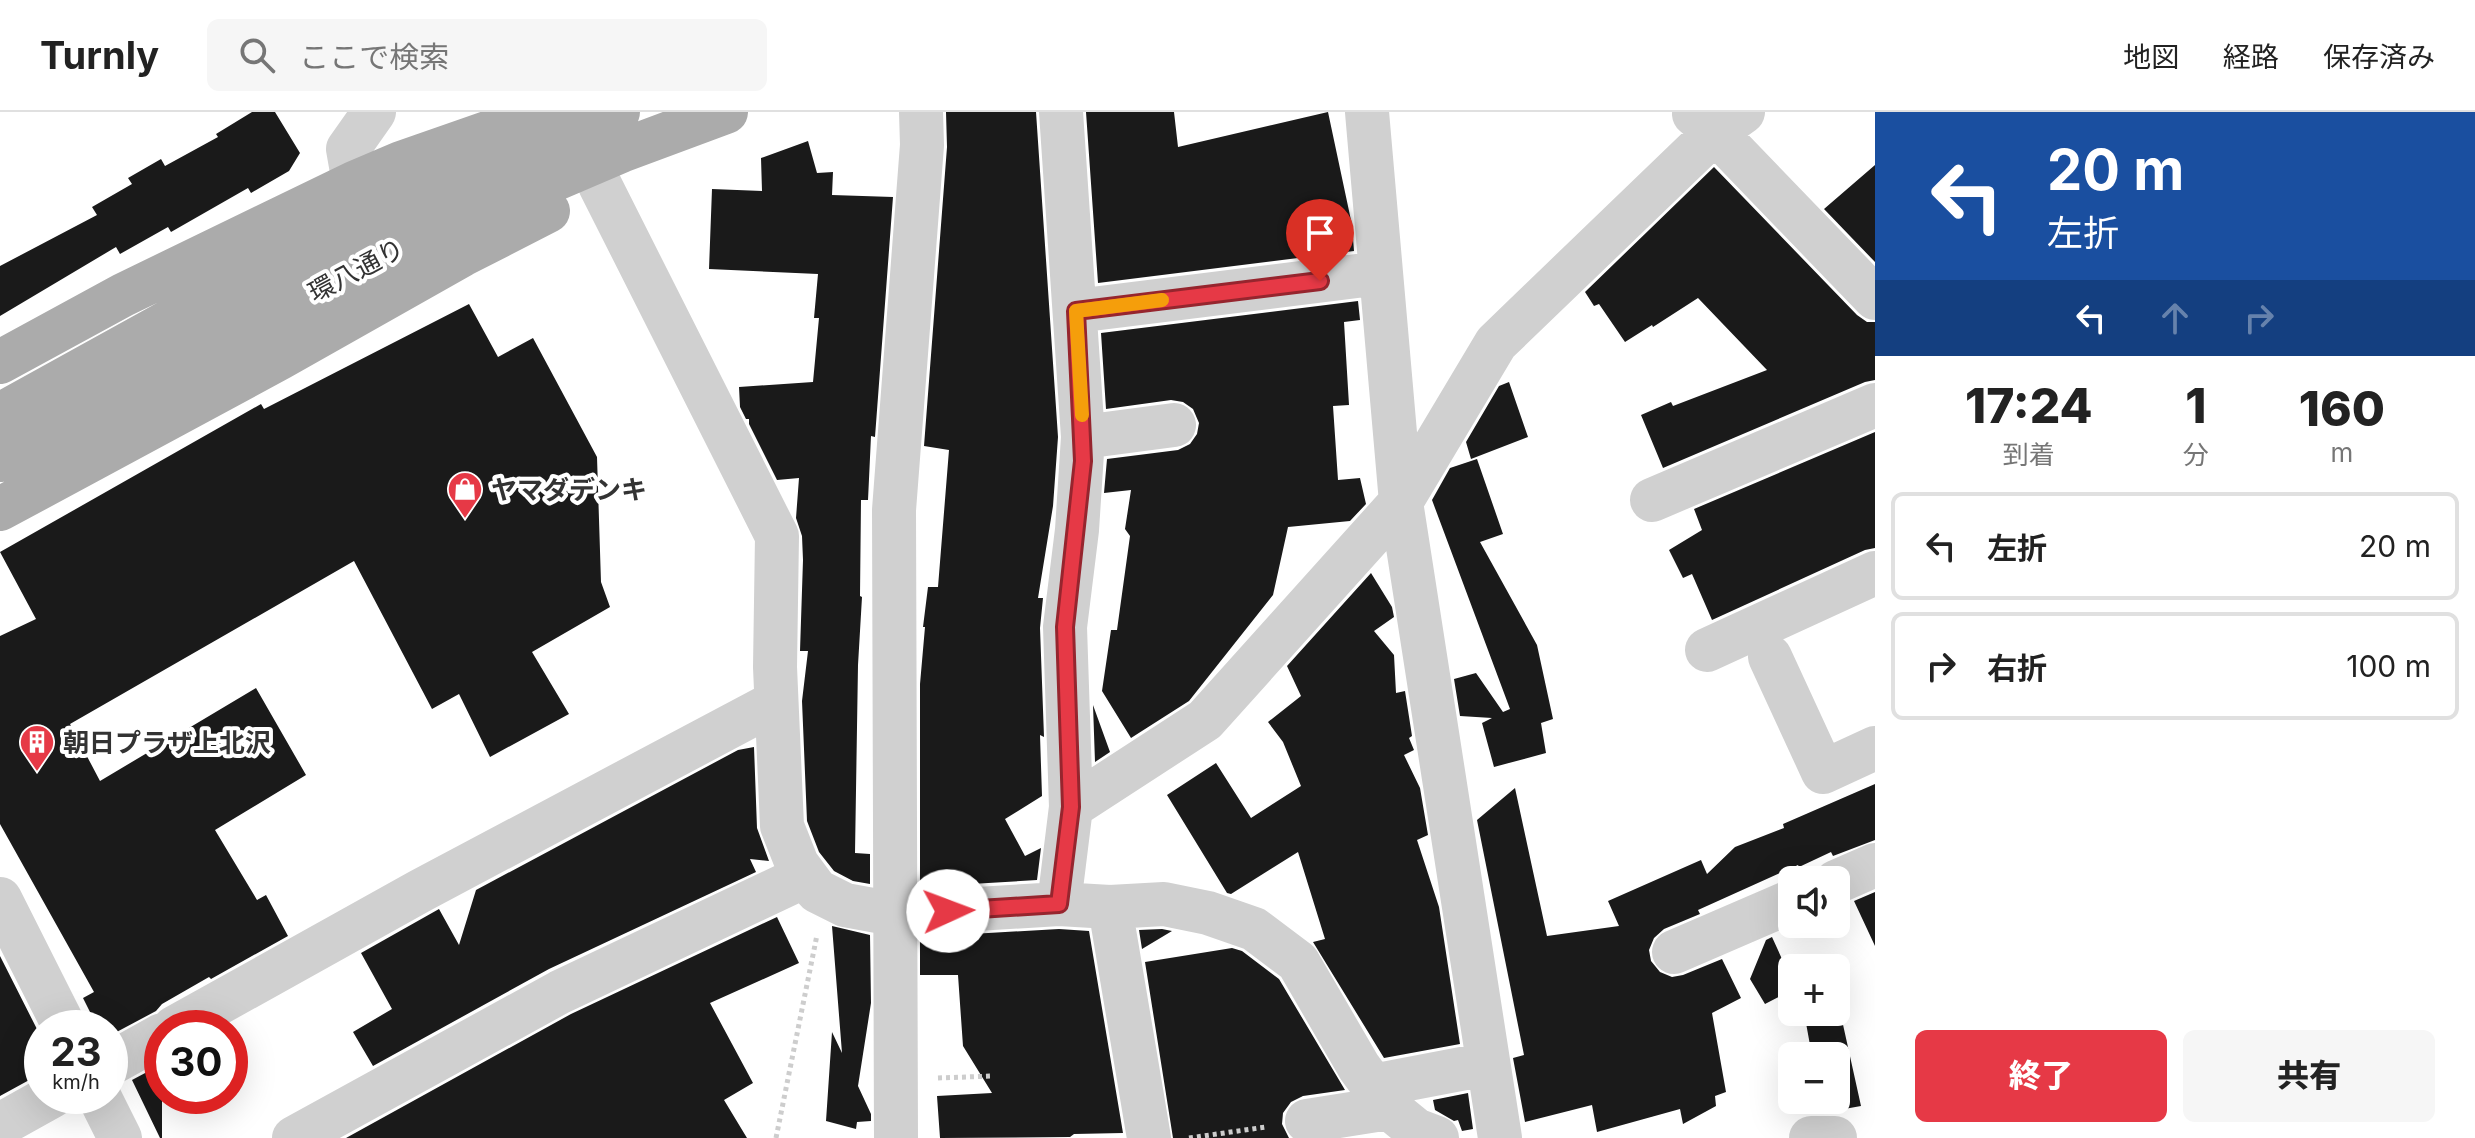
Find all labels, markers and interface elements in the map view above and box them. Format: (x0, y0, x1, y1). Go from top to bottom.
search box (207, 19, 767, 91)
text: Turnly (40, 32, 159, 78)
icon: search (235, 33, 279, 77)
text: ここで検索 (299, 39, 449, 75)
text: 地図 (2123, 40, 2179, 74)
text: 経路 (2223, 40, 2279, 74)
text: 保存済み (2323, 40, 2435, 74)
text: 20 m (2047, 136, 2184, 204)
icon: left (1915, 144, 2019, 248)
pin (1286, 199, 1354, 281)
icon: arrive (1298, 211, 1342, 255)
text: 左折 (2047, 211, 2119, 255)
street label: 環八通り (303, 232, 409, 308)
icon: left (2069, 296, 2113, 340)
icon: ahead (2153, 296, 2197, 340)
icon: right (2237, 296, 2281, 340)
text: 17:24 (1965, 376, 2093, 435)
text: 1 (2185, 376, 2206, 435)
text: 160 (2299, 379, 2385, 438)
text: m (2330, 437, 2353, 468)
text: 到着 (2003, 439, 2055, 470)
text: 分 (2183, 439, 2209, 470)
shop icon: ヤマダデンキ (446, 470, 484, 520)
place label: ヤマダデンキ (491, 474, 647, 505)
icon: left (1919, 524, 1963, 568)
text: 20 m (2359, 528, 2431, 564)
text: 左折 (1987, 530, 2047, 566)
icon: right (1919, 644, 1963, 688)
text: 100 m (2346, 648, 2431, 684)
text: 右折 (1987, 650, 2047, 686)
building icon: 朝日プラザ上北沢 (18, 723, 56, 773)
place label: 朝日プラザ上北沢 (63, 727, 271, 758)
map controls (1778, 866, 1850, 1114)
button: sound (1778, 866, 1850, 938)
position arrow (906, 869, 990, 953)
button: + (1778, 954, 1850, 1026)
speed limit sign: 30 (144, 1010, 248, 1114)
text: 23 (50, 1027, 102, 1076)
button: 終了 (1915, 1030, 2167, 1122)
button: 共有 (2183, 1030, 2435, 1122)
button: − (1778, 1042, 1850, 1114)
text: km/h (52, 1070, 100, 1094)

